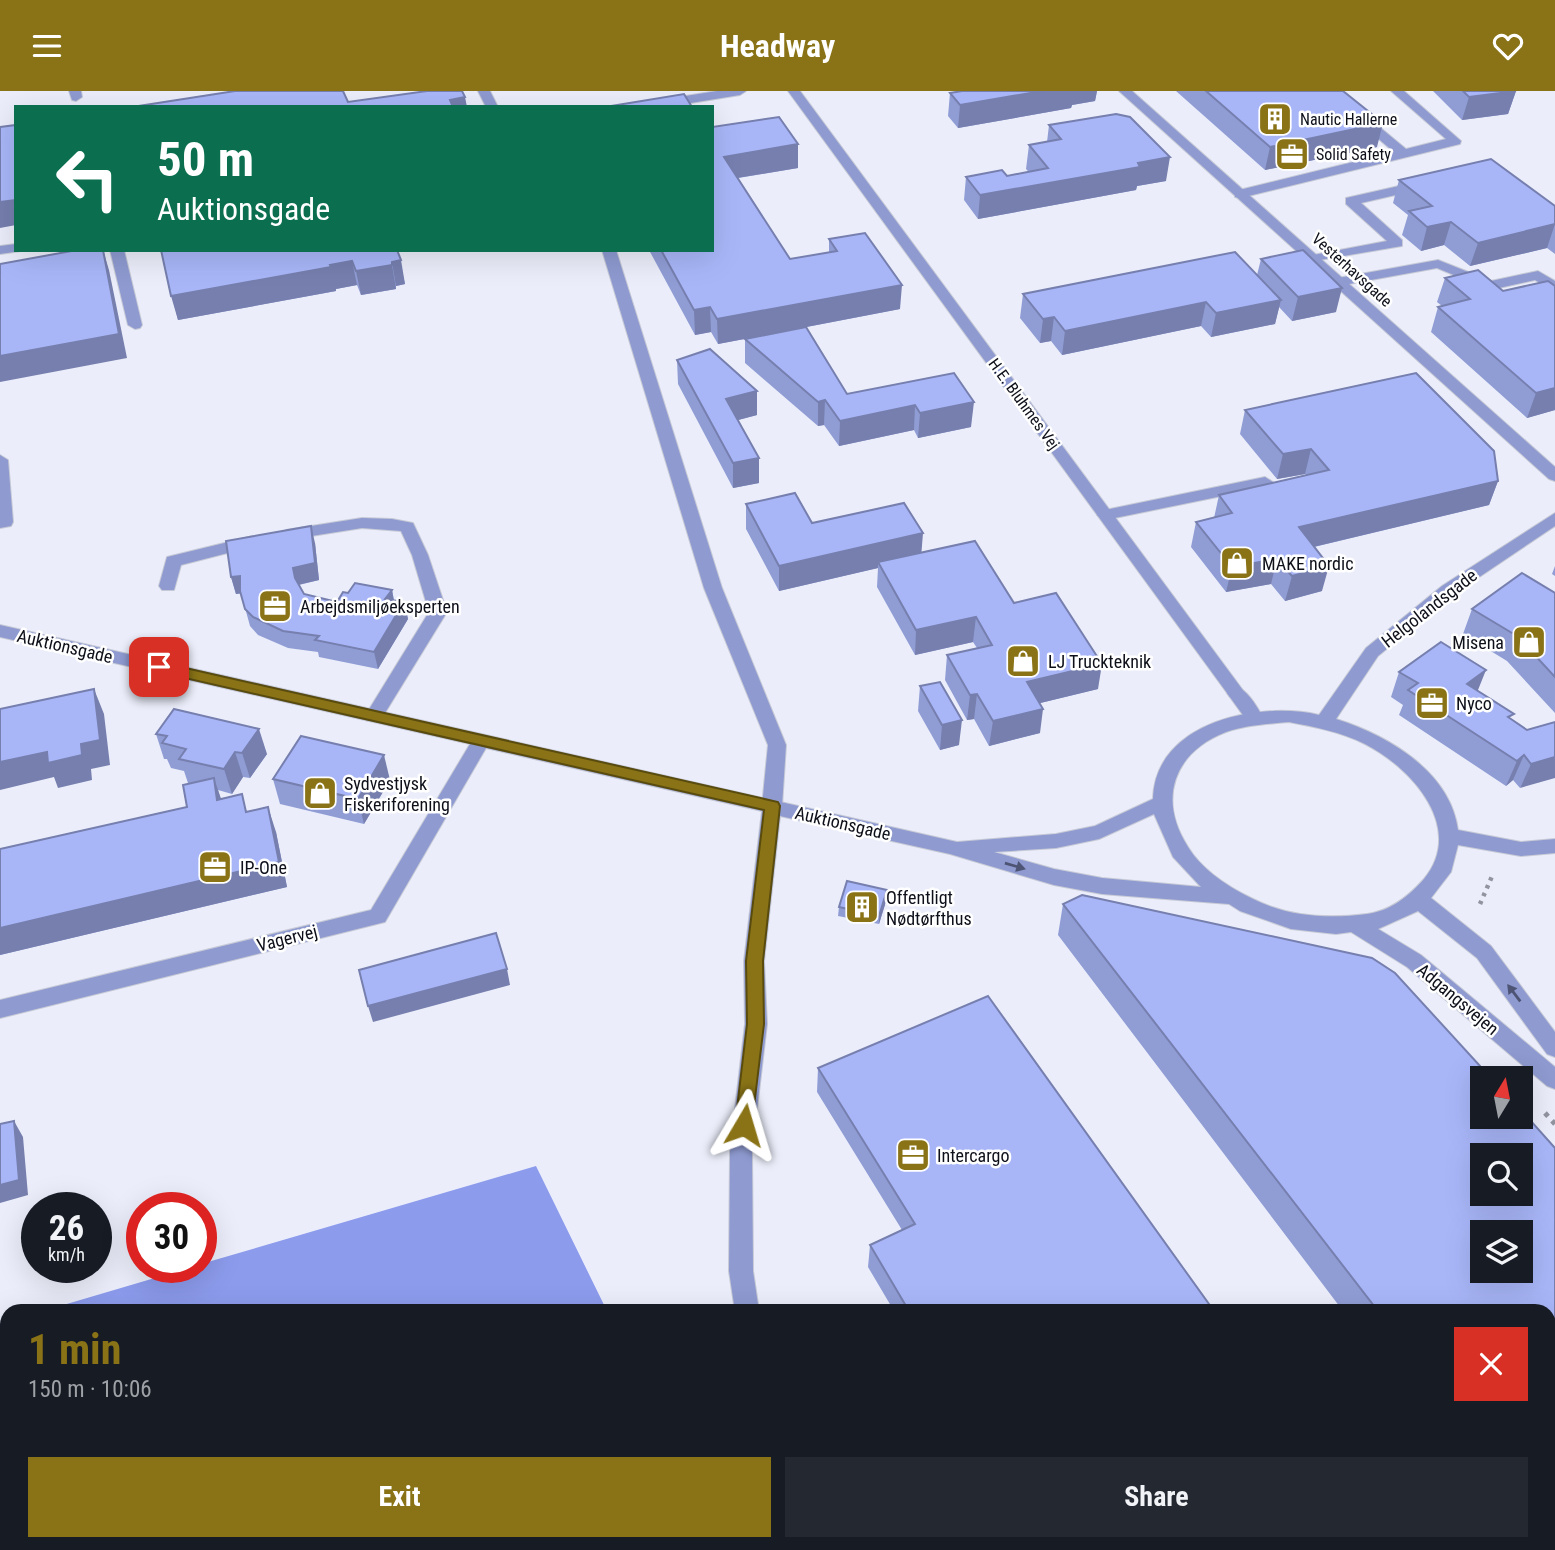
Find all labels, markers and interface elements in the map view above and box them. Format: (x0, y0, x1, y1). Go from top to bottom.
icon: menu (28, 27, 66, 65)
text: Headway (720, 27, 835, 65)
icon: heart (1489, 27, 1527, 65)
building icon: Nautic Hallerne (1256, 100, 1294, 138)
place label: Nautic Hallerne (1300, 110, 1397, 129)
text: 50 m (157, 131, 254, 188)
icon: left (42, 133, 133, 224)
office icon: Solid Safety (1273, 135, 1311, 173)
place label: Solid Safety (1316, 145, 1391, 164)
text: Auktionsgade (157, 190, 330, 228)
street label: Vesterhavsgade (1308, 229, 1396, 311)
street label: H.E. Bluhmes Vej (985, 355, 1063, 453)
shop icon: MAKE nordic (1218, 544, 1256, 582)
place label: MAKE nordic (1262, 553, 1353, 574)
street label: Helgolandsgade (1377, 564, 1481, 652)
office icon: Arbejdsmiljøeksperten (256, 587, 294, 625)
place label: Arbejdsmiljøeksperten (300, 596, 460, 617)
shop icon: Misena (1510, 623, 1548, 661)
street label: Auktionsgade (15, 625, 115, 667)
place label: Misena (1452, 632, 1504, 653)
pin (129, 637, 189, 697)
shop icon: LJ Truckteknik (1004, 642, 1042, 680)
icon: arrive (140, 648, 178, 686)
place label: LJ Truckteknik (1048, 651, 1151, 672)
office icon: Nyco (1413, 684, 1451, 722)
place label: Nyco (1456, 693, 1492, 714)
place label: Sydvestjysk Fiskeriforening (344, 773, 450, 815)
shop icon: Sydvestjysk Fiskeriforening (301, 774, 339, 812)
street label: Auktionsgade (793, 802, 893, 844)
office icon: IP-One (196, 848, 234, 886)
place label: IP-One (240, 857, 287, 878)
one-way arrow (1005, 862, 1026, 872)
place label: Offentligt Nødtørfthus (886, 887, 972, 929)
building icon: Offentligt Nødtørfthus (843, 888, 881, 926)
street label: Vagervej (255, 920, 319, 956)
street label: Adgangsvejen (1413, 959, 1503, 1039)
one-way arrow (1508, 984, 1522, 1002)
north arrow (1470, 1066, 1533, 1129)
map controls (1470, 1066, 1533, 1283)
position arrow (707, 1088, 781, 1162)
office icon: Intercargo (894, 1136, 932, 1174)
button: search (1470, 1143, 1533, 1206)
place label: Intercargo (937, 1145, 1009, 1166)
speed limit sign: 30 (126, 1192, 217, 1283)
text: 26 (49, 1208, 84, 1249)
button: layers (1470, 1220, 1533, 1283)
text: km/h (48, 1244, 85, 1265)
text: 1 min (28, 1325, 121, 1374)
button: close (1454, 1327, 1528, 1401)
text: 150 m · 10:06 (28, 1376, 152, 1403)
button: Exit (28, 1457, 771, 1537)
button: Share (785, 1457, 1528, 1537)

